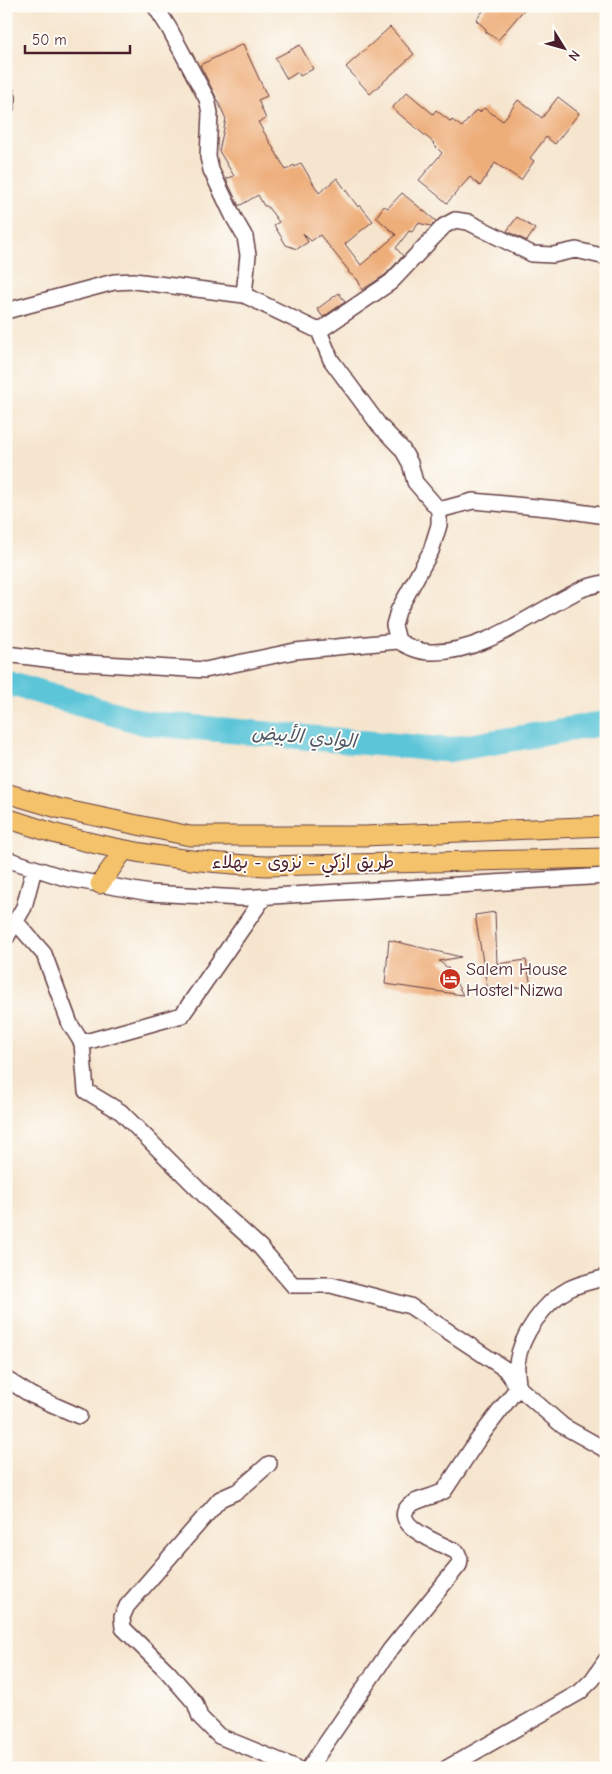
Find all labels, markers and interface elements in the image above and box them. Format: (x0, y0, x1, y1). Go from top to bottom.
scale bar (25, 22, 130, 54)
north arrow (540, 22, 590, 72)
text: 50 m (32, 31, 67, 49)
text: N (564, 47, 584, 64)
water label: الوادي الأبيض (251, 719, 360, 755)
street label: طريق ازكي - نزوى - بهلاء (212, 852, 394, 878)
place label: Salem House Hostel Nizwa (466, 959, 567, 1001)
hotel icon: Salem House Hostel Nizwa (438, 967, 462, 991)

